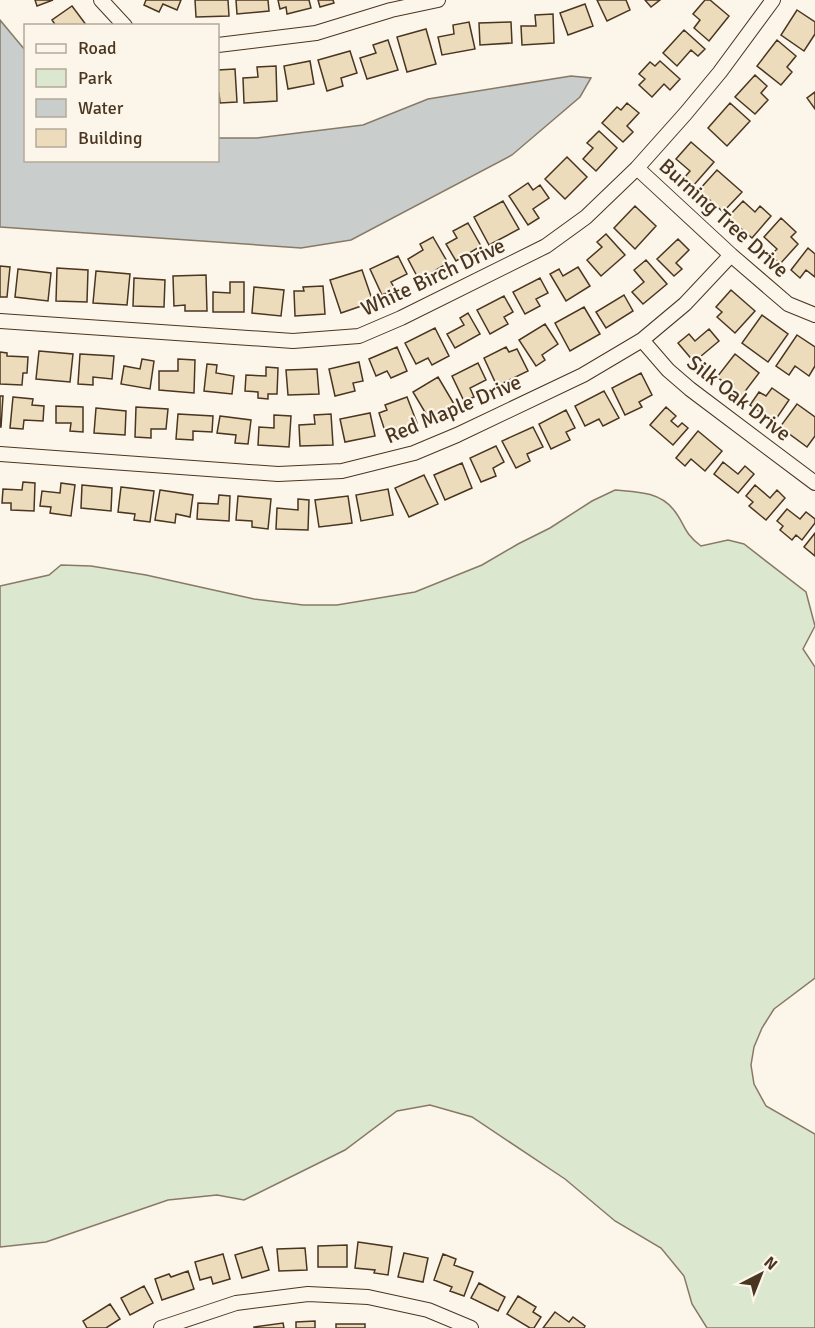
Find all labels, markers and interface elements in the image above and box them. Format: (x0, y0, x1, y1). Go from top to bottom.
legend (24, 24, 219, 162)
text: Road (78, 37, 117, 59)
text: Park (78, 67, 113, 89)
text: Water (78, 97, 124, 119)
text: Building (78, 127, 142, 149)
street label: Burning Tree Drive (654, 153, 794, 283)
street label: White Birch Drive (357, 232, 509, 322)
street label: Silk Oak Drive (682, 349, 796, 447)
street label: Red Maple Drive (381, 369, 525, 449)
north arrow (731, 1244, 791, 1304)
text: N (760, 1252, 781, 1275)

